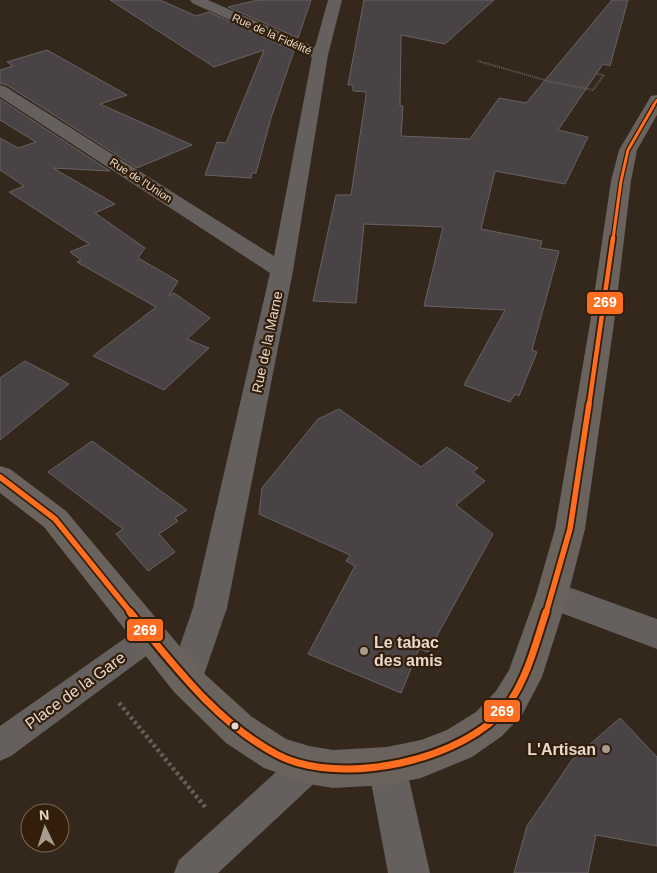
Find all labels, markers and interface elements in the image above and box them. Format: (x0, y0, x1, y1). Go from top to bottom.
street label: Rue de la Fidélité (230, 11, 314, 57)
street label: Rue de l'Union (108, 155, 174, 205)
street label: Rue de la Marne (248, 290, 286, 394)
line badge: 269 (586, 291, 624, 315)
text: 269 (593, 294, 617, 310)
line badge: 269 (126, 618, 164, 642)
text: 269 (133, 622, 157, 638)
place label: Le tabac des amis (374, 634, 443, 669)
marker: Le tabac des amis (358, 645, 370, 657)
street label: Place de la Gare (22, 648, 129, 732)
line badge: 269 (483, 699, 521, 723)
text: 269 (490, 703, 514, 719)
unlabelled marker (230, 721, 240, 731)
place label: L'Artisan (527, 741, 596, 758)
marker: L'Artisan (600, 743, 612, 755)
north arrow (20, 803, 70, 853)
text: N (38, 807, 50, 823)

